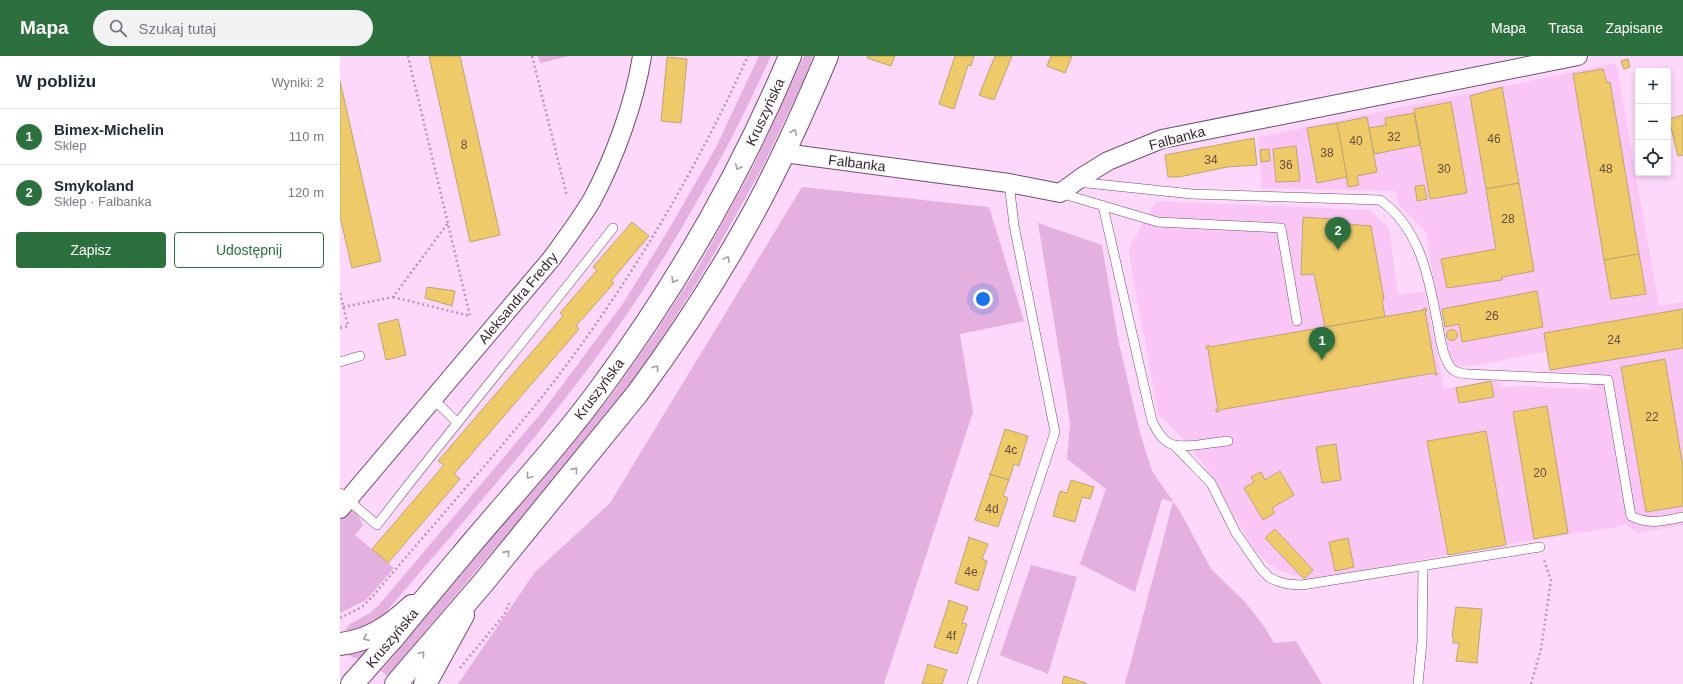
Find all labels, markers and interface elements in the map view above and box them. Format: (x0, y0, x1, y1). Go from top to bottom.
search box (93, 10, 373, 46)
text: Mapa (20, 17, 69, 38)
icon: search (107, 17, 129, 39)
text: Szukaj tutaj (139, 20, 216, 37)
text: Mapa (1491, 20, 1526, 36)
text: Trasa (1548, 20, 1583, 36)
text: Zapisane (1605, 20, 1663, 36)
map controls (1635, 68, 1671, 176)
button: + (1635, 68, 1671, 104)
text: W pobliżu (16, 72, 96, 91)
text: Wyniki: 2 (271, 75, 324, 90)
street label: Kruszyńska (742, 76, 788, 148)
button: − (1635, 104, 1671, 140)
text: Bimex-Michelin (54, 121, 164, 138)
street label: Falbanka (1147, 123, 1207, 153)
text: 1 (25, 129, 33, 144)
text: 110 m (289, 129, 324, 144)
one-way arrow (789, 129, 797, 136)
house number: 32 (1387, 130, 1401, 144)
house number: 46 (1487, 132, 1501, 146)
house number: 40 (1349, 134, 1363, 148)
text: Sklep (54, 138, 87, 153)
house number: 8 (461, 138, 468, 152)
button: locate (1635, 140, 1671, 176)
house number: 38 (1320, 146, 1334, 160)
street label: Falbanka (827, 152, 887, 174)
house number: 34 (1204, 153, 1218, 167)
house number: 36 (1279, 158, 1293, 172)
house number: 30 (1437, 162, 1451, 176)
house number: 48 (1599, 162, 1613, 176)
one-way arrow (735, 163, 743, 171)
text: Smykoland (54, 177, 134, 194)
text: 2 (25, 185, 33, 200)
text: 120 m (288, 185, 324, 200)
text: Sklep · Falbanka (54, 194, 152, 209)
house number: 28 (1501, 212, 1515, 226)
pin: 2 (1325, 217, 1351, 250)
button: Zapisz (16, 232, 166, 268)
button: Udostępnij (174, 232, 324, 268)
street label: Aleksandra Fredry (475, 249, 561, 347)
one-way arrow (722, 256, 729, 263)
one-way arrow (671, 276, 679, 283)
your location (973, 289, 993, 309)
house number: 26 (1485, 309, 1499, 323)
pin: 1 (1309, 327, 1335, 360)
house number: 24 (1607, 333, 1621, 347)
street label: Kruszyńska (571, 355, 627, 423)
one-way arrow (651, 366, 658, 373)
house number: 22 (1645, 410, 1659, 424)
house number: 4c (1005, 443, 1017, 457)
house number: 20 (1533, 466, 1547, 480)
one-way arrow (570, 467, 577, 475)
one-way arrow (526, 472, 533, 479)
house number: 4d (985, 502, 999, 516)
one-way arrow (503, 550, 510, 557)
house number: 4e (964, 565, 978, 579)
street label: Kruszyńska (363, 605, 422, 671)
house number: 4f (946, 629, 957, 643)
one-way arrow (363, 633, 371, 641)
one-way arrow (417, 652, 424, 659)

